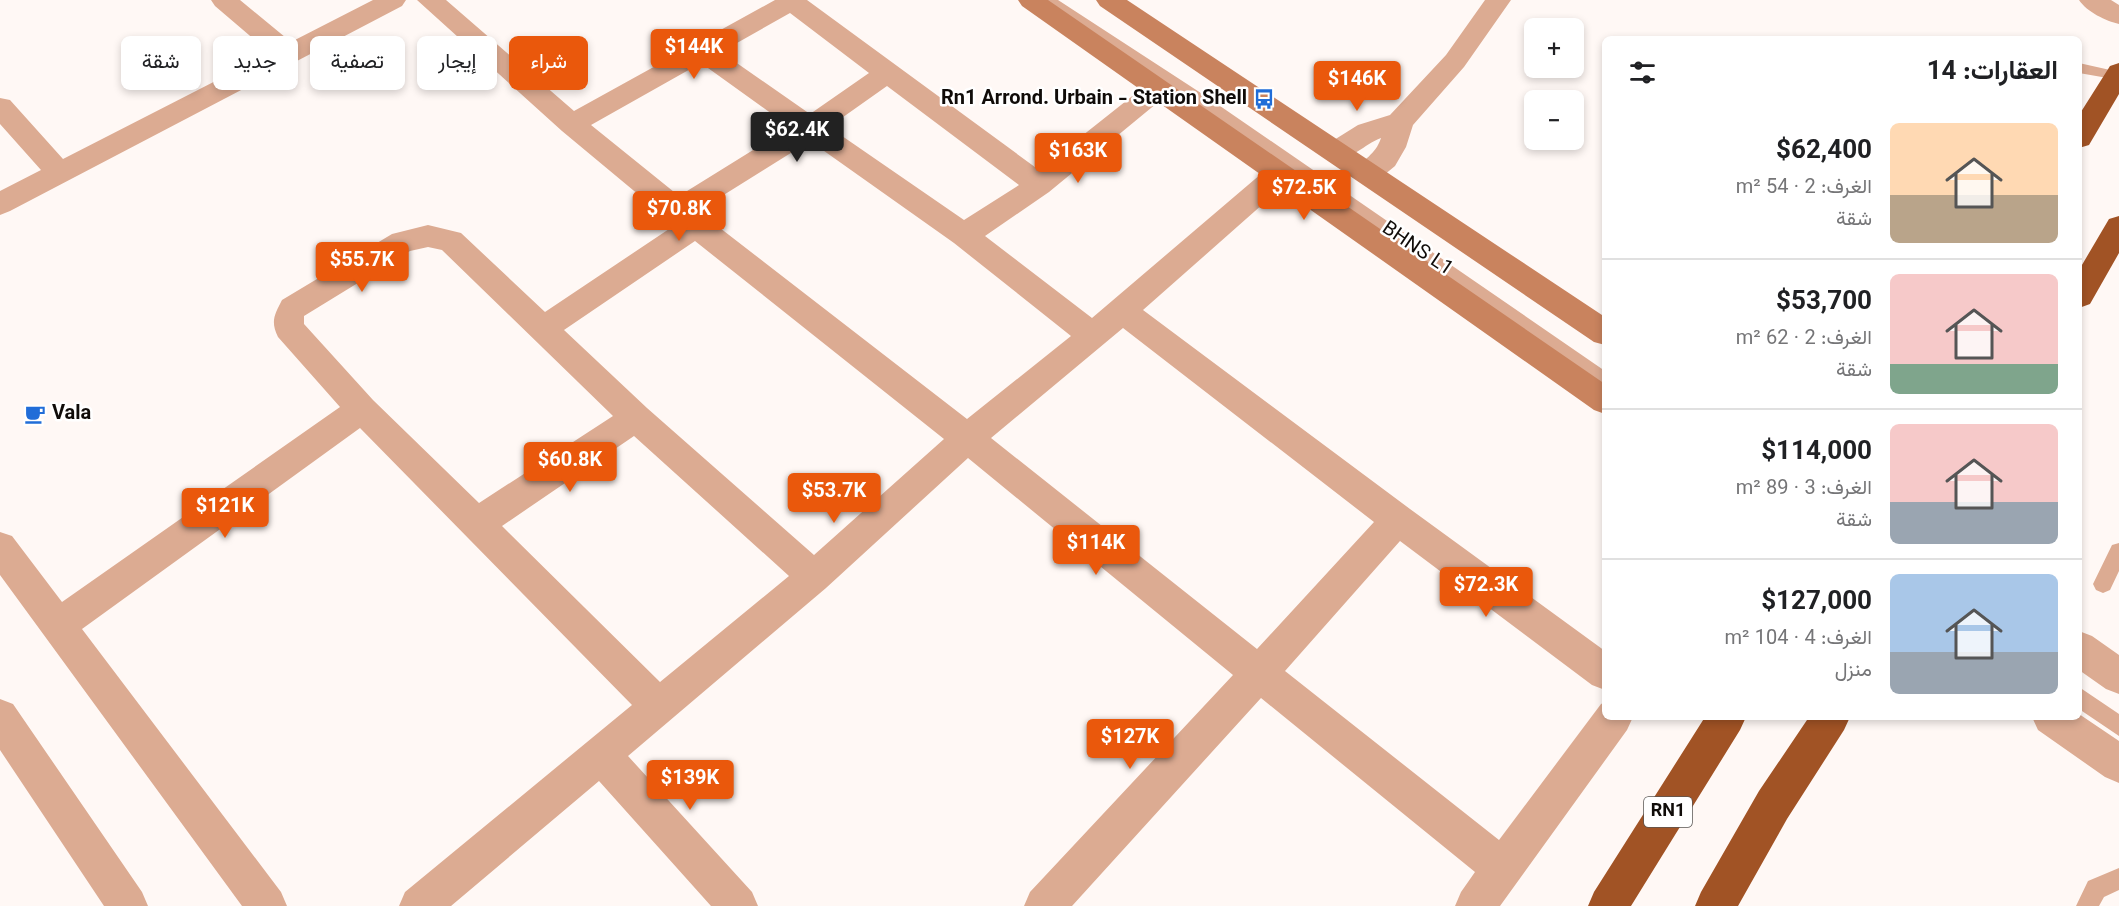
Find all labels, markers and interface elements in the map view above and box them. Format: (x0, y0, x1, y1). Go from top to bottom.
map controls (1524, 18, 1584, 150)
button: + (1524, 18, 1584, 78)
pin: $144K (652, 29, 736, 80)
text: $144K (665, 32, 723, 64)
chip: شقة (121, 36, 201, 90)
chip: جديد (213, 36, 298, 90)
chip: تصفية (310, 36, 405, 90)
chip: إيجار (417, 36, 497, 90)
chip: شراء (509, 36, 588, 90)
text: العقارات: 14 (1927, 52, 2058, 93)
icon: filters (1626, 56, 1659, 89)
pin: $146K (1315, 61, 1399, 112)
text: $146K (1328, 64, 1386, 96)
place label: Rn1 Arrond. Urbain - Station Shell (941, 83, 1247, 115)
bus stop icon: Rn1 Arrond. Urbain - Station Shell (1252, 87, 1276, 111)
button: − (1524, 90, 1584, 150)
pin: $62.4K (748, 112, 846, 163)
text: $62.4K (765, 115, 829, 147)
text: $62,400 (1776, 131, 1872, 172)
pin: $163K (1036, 133, 1120, 184)
text: $163K (1049, 136, 1107, 168)
icon: home (1938, 147, 2010, 219)
pin: $72.5K (1255, 170, 1353, 221)
text: الغرف: 2 · 54 m² (1736, 172, 1872, 204)
text: $72.5K (1272, 173, 1336, 205)
pin: $70.8K (630, 191, 728, 242)
text: $70.8K (647, 194, 711, 226)
text: شقة (1836, 204, 1872, 236)
street label: BHNS L1 (1375, 213, 1459, 285)
pin: $55.7K (313, 242, 411, 293)
text: $55.7K (330, 245, 394, 277)
text: $53,700 (1776, 282, 1872, 323)
icon: home (1938, 298, 2010, 370)
text: الغرف: 2 · 62 m² (1736, 323, 1872, 355)
text: شقة (1836, 355, 1872, 387)
place label: Vala (52, 398, 92, 430)
cafe icon: Vala (23, 402, 47, 426)
text: $114,000 (1761, 432, 1872, 473)
pin: $60.8K (521, 442, 619, 493)
text: $60.8K (538, 445, 602, 477)
icon: home (1938, 448, 2010, 520)
pin: $53.7K (785, 473, 883, 524)
text: الغرف: 3 · 89 m² (1736, 473, 1872, 505)
text: $53.7K (802, 476, 866, 508)
pin: $121K (183, 488, 267, 539)
text: $121K (196, 491, 254, 523)
text: شقة (1836, 505, 1872, 537)
pin: $114K (1054, 525, 1138, 576)
text: $114K (1067, 528, 1125, 560)
pin: $72.3K (1437, 567, 1535, 618)
text: $72.3K (1454, 570, 1518, 602)
text: $127,000 (1761, 582, 1872, 623)
icon: home (1938, 598, 2010, 670)
text: الغرف: 4 · 104 m² (1724, 623, 1872, 655)
text: منزل (1835, 655, 1872, 687)
pin: $127K (1088, 719, 1172, 770)
text: $127K (1101, 722, 1159, 754)
pin: $139K (648, 760, 732, 811)
text: $139K (661, 763, 719, 795)
road number: RN1 (1644, 797, 1692, 827)

